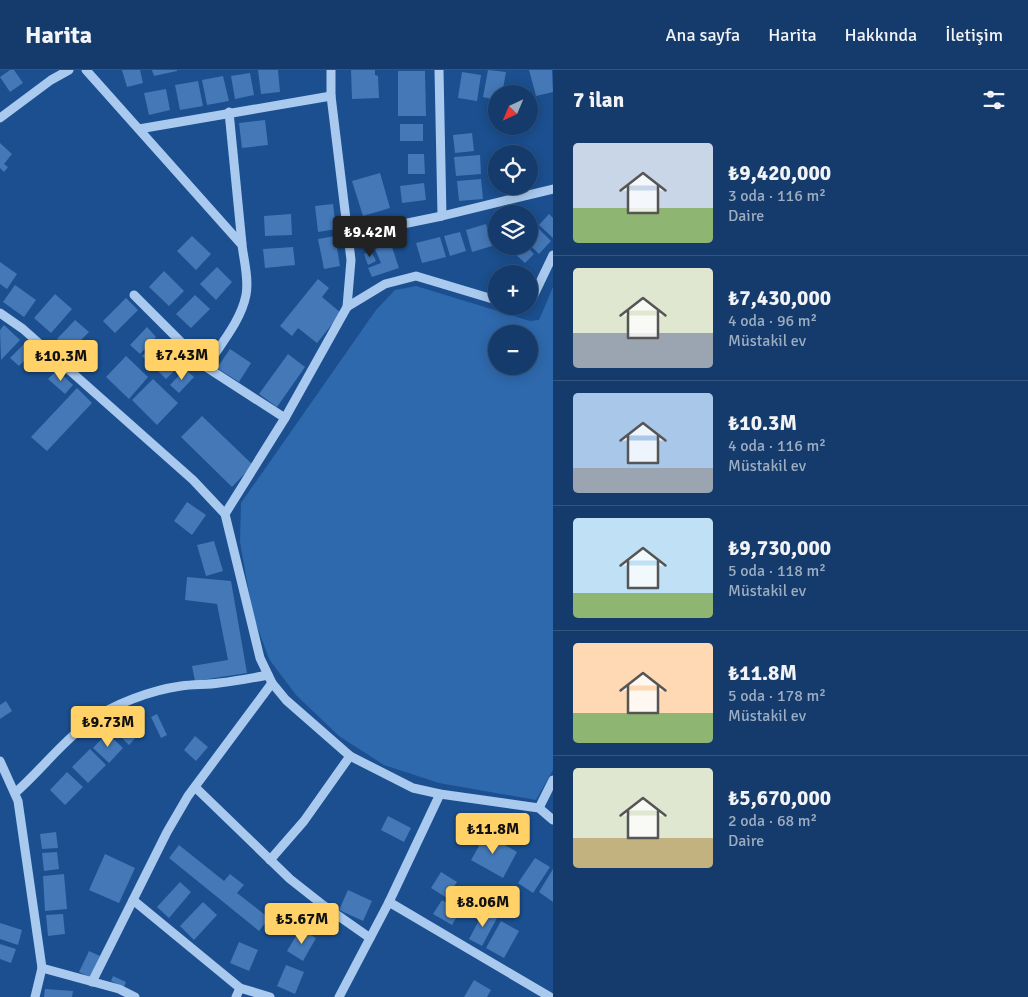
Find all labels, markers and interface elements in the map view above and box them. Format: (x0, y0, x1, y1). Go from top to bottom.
text: Harita (25, 20, 92, 50)
text: Ana sayfa (666, 24, 740, 46)
text: Harita (768, 24, 817, 46)
text: Hakkında (845, 24, 917, 46)
text: İletişim (945, 24, 1003, 46)
north arrow (488, 85, 538, 135)
map controls (488, 85, 538, 375)
icon: filters (980, 86, 1008, 114)
text: 7 ilan (573, 87, 624, 113)
button: locate (488, 145, 538, 195)
text: ₺9,420,000 (728, 160, 831, 186)
icon: home (613, 163, 673, 223)
text: 3 oda · 116 m² (728, 186, 826, 206)
button: layers (488, 205, 538, 255)
text: Daire (728, 206, 764, 226)
pin: ₺9.42M (329, 216, 411, 258)
text: ₺9.42M (344, 222, 396, 242)
button: + (488, 265, 538, 315)
text: ₺7,430,000 (728, 285, 831, 311)
icon: home (613, 288, 673, 348)
text: 4 oda · 96 m² (728, 311, 817, 331)
button: − (488, 325, 538, 375)
text: Müstakil ev (728, 331, 806, 351)
pin: ₺7.43M (141, 338, 223, 381)
pin: ₺10.3M (20, 340, 102, 382)
text: ₺7.43M (156, 345, 208, 365)
text: ₺10.3M (35, 346, 87, 366)
text: ₺10.3M (728, 410, 797, 436)
icon: home (613, 413, 673, 473)
text: 4 oda · 116 m² (728, 436, 826, 456)
text: Müstakil ev (728, 456, 806, 476)
text: ₺9,730,000 (728, 535, 831, 561)
icon: home (613, 538, 673, 598)
text: 5 oda · 118 m² (728, 561, 826, 581)
text: Müstakil ev (728, 581, 806, 601)
text: ₺11.8M (728, 660, 797, 686)
icon: home (613, 663, 673, 723)
text: 5 oda · 178 m² (728, 686, 826, 706)
pin: ₺9.73M (67, 706, 149, 748)
text: Müstakil ev (728, 706, 806, 726)
text: ₺9.73M (82, 712, 134, 732)
text: ₺5,670,000 (728, 785, 831, 811)
icon: home (613, 788, 673, 848)
text: 2 oda · 68 m² (728, 811, 817, 831)
pin: ₺11.8M (452, 812, 534, 855)
text: ₺11.8M (467, 819, 519, 839)
text: Daire (728, 831, 764, 851)
pin: ₺8.06M (442, 886, 524, 928)
text: ₺8.06M (457, 892, 509, 912)
pin: ₺5.67M (261, 902, 343, 945)
text: ₺5.67M (276, 909, 328, 929)

